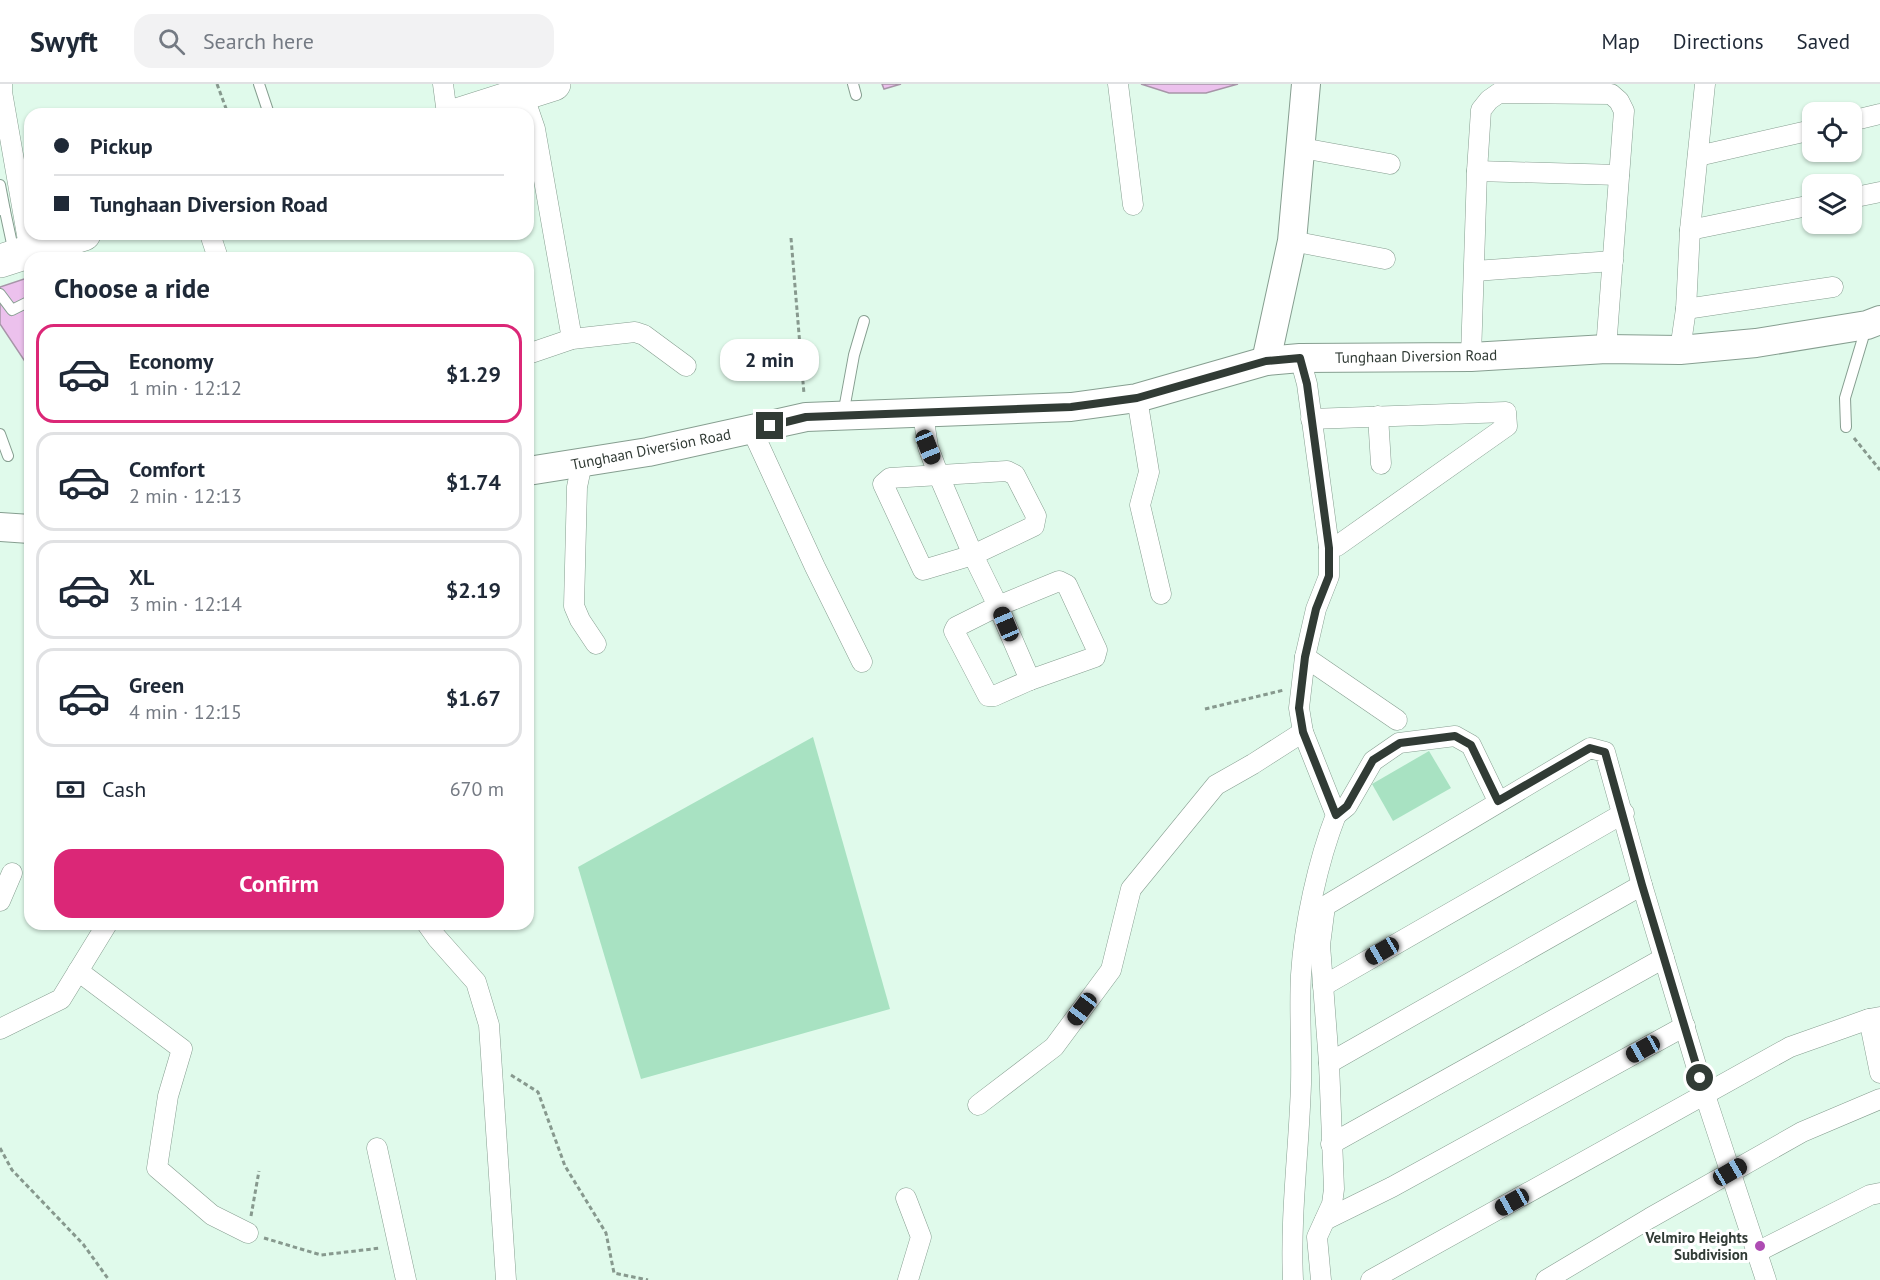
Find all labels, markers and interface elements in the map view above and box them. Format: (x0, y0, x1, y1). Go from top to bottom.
search box (134, 14, 554, 68)
text: Swyft (30, 23, 98, 60)
icon: search (155, 25, 188, 58)
text: Search here (203, 27, 314, 55)
text: Map (1601, 28, 1640, 55)
text: Directions (1673, 28, 1764, 55)
text: Saved (1797, 28, 1850, 55)
map controls (1802, 102, 1862, 234)
button: locate (1802, 102, 1862, 162)
text: Pickup (90, 132, 153, 160)
button: layers (1802, 174, 1862, 234)
text: Tunghaan Diversion Road (90, 190, 328, 218)
text: Choose a ride (54, 271, 210, 305)
callout: 2 min (720, 339, 820, 381)
street label: Tunghaan Diversion Road (1335, 345, 1497, 367)
icon: car (57, 347, 111, 401)
text: Economy (129, 347, 213, 375)
text: 2 min (745, 347, 794, 373)
text: $1.29 (446, 360, 501, 388)
text: 1 min · 12:12 (129, 375, 242, 401)
route end (756, 412, 783, 439)
street label: Tunghaan Diversion Road (569, 424, 733, 474)
car (913, 427, 943, 467)
icon: car (57, 455, 111, 509)
text: Comfort (129, 455, 205, 483)
text: $1.74 (446, 468, 501, 496)
text: 2 min · 12:13 (129, 483, 242, 509)
icon: car (57, 563, 111, 617)
text: XL (129, 563, 154, 591)
text: $2.19 (446, 576, 501, 604)
text: 3 min · 12:14 (129, 591, 242, 617)
car (991, 604, 1021, 644)
icon: car (57, 671, 111, 725)
text: Green (129, 671, 184, 699)
text: $1.67 (446, 684, 501, 712)
text: 4 min · 12:15 (129, 699, 242, 725)
icon: cash (54, 773, 87, 806)
text: Cash (102, 775, 146, 803)
text: 670 m (450, 776, 504, 802)
button: Confirm (54, 849, 504, 918)
car (1362, 934, 1402, 968)
car (1064, 989, 1100, 1029)
car (1623, 1032, 1663, 1066)
route start (1686, 1064, 1713, 1091)
car (1710, 1155, 1750, 1189)
car (1492, 1185, 1532, 1219)
place label: Velmiro Heights Subdivision (1645, 1228, 1748, 1264)
marker: Velmiro Heights Subdivision (1753, 1239, 1767, 1253)

